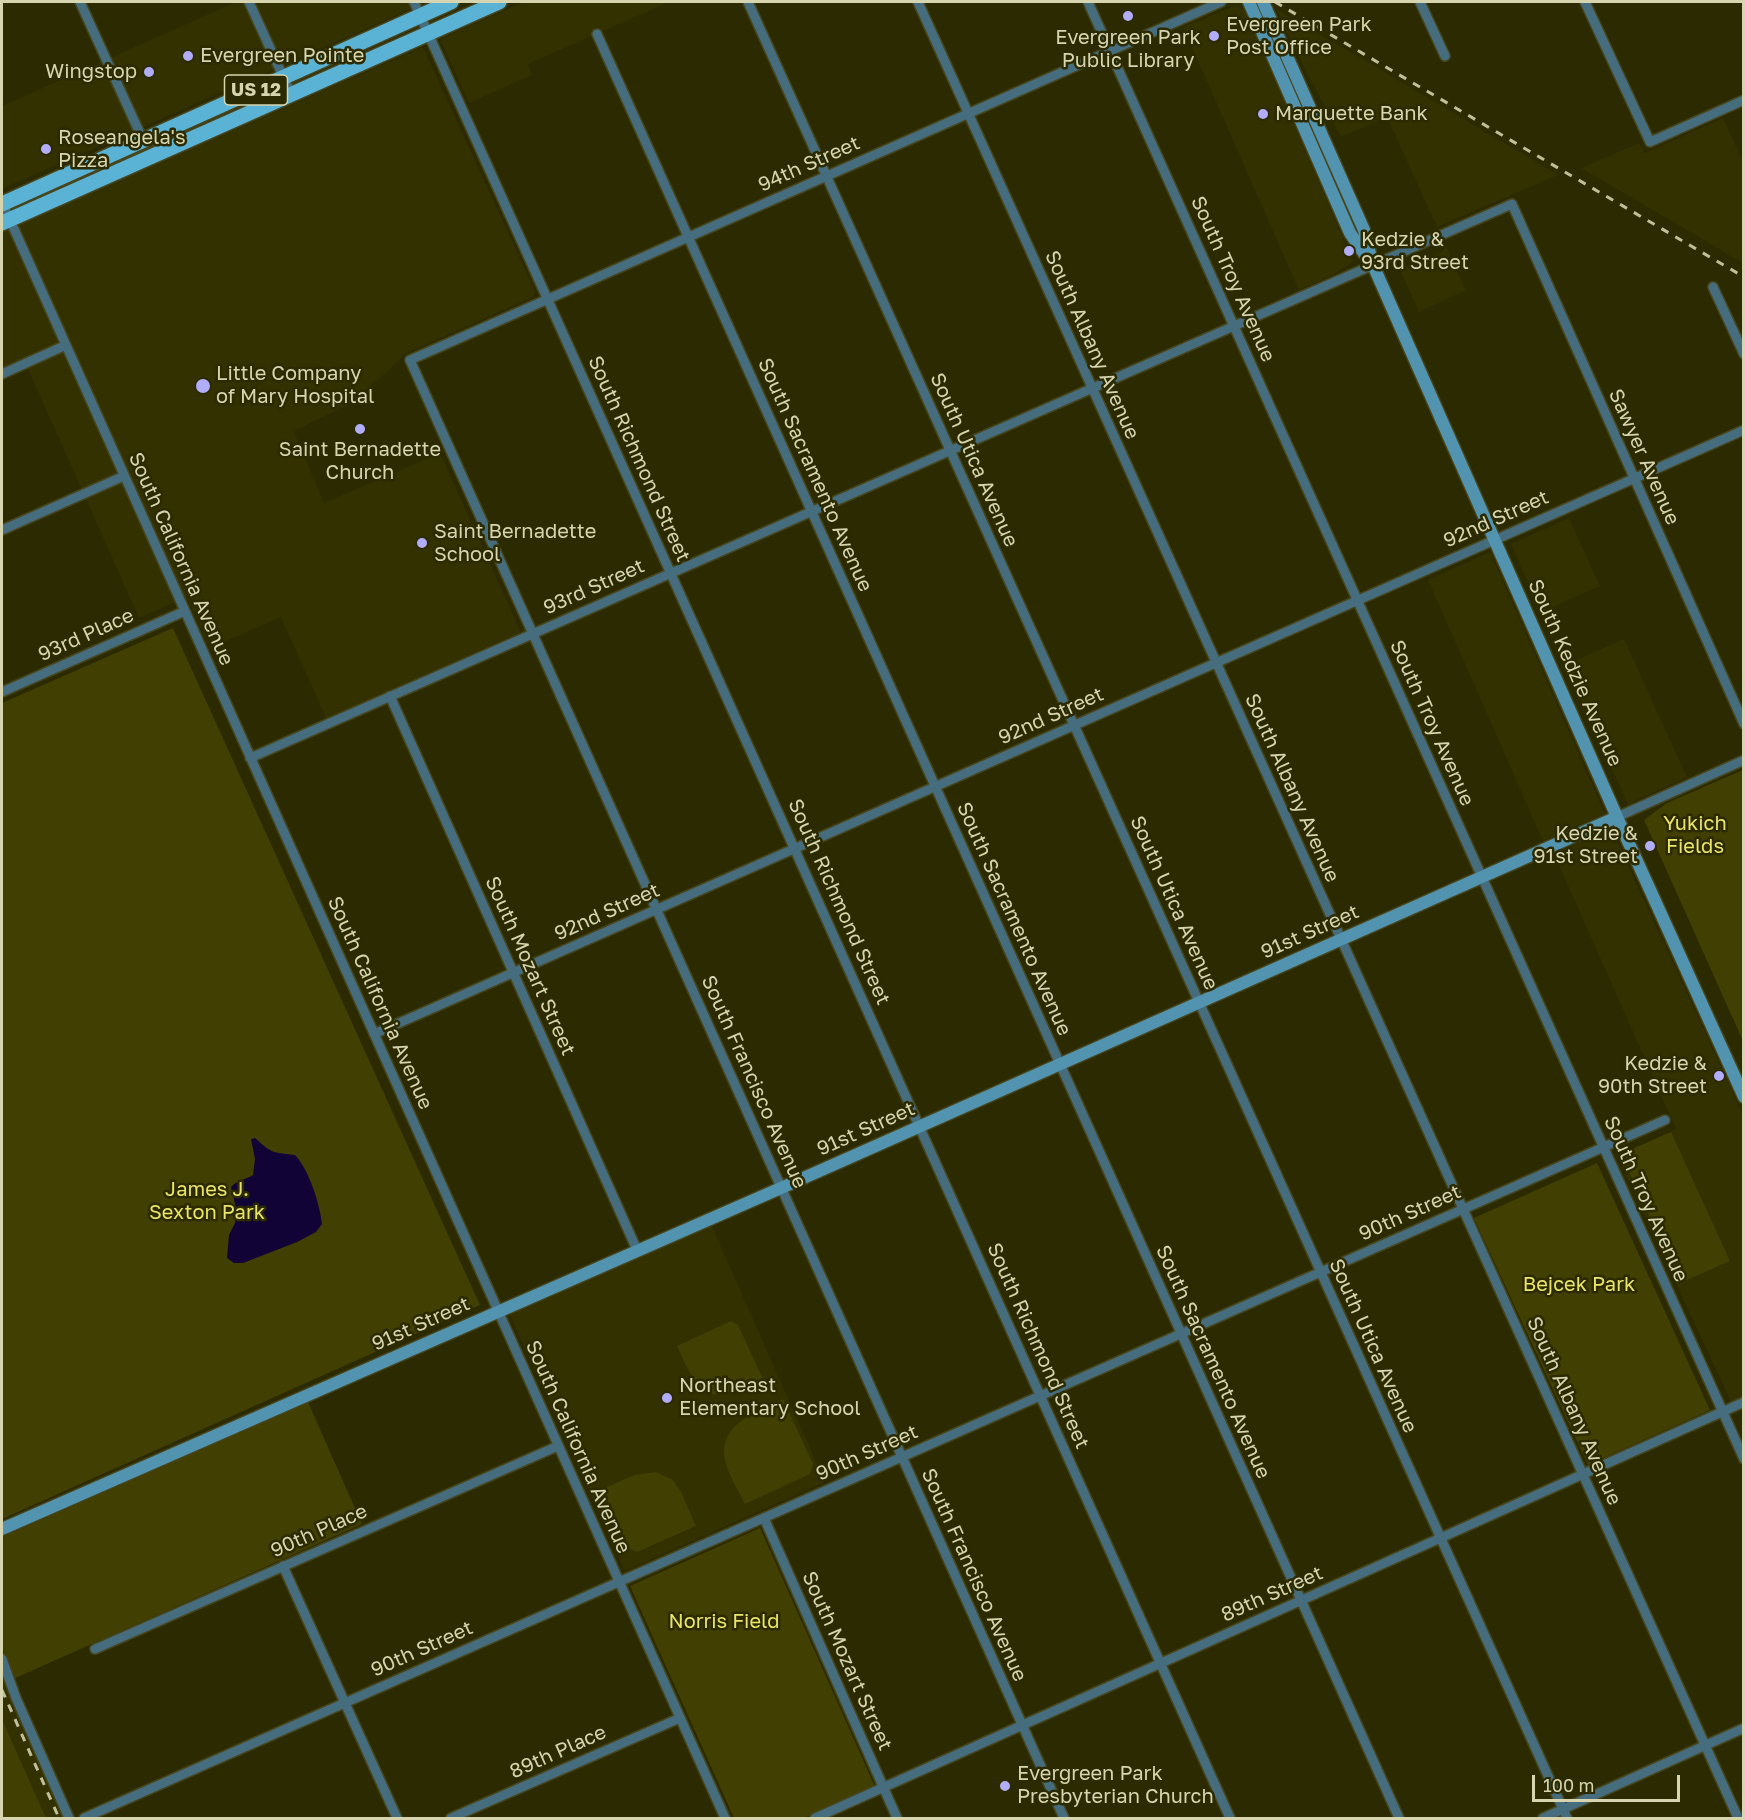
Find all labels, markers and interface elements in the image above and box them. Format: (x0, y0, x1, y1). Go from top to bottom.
marker: Evergreen Park Public Library (1121, 9, 1135, 23)
place label: Evergreen Park Post Office (1226, 13, 1372, 60)
place label: Evergreen Park Public Library (1055, 26, 1201, 73)
marker: Evergreen Park Post Office (1207, 29, 1221, 43)
place label: Evergreen Pointe (200, 44, 364, 68)
marker: Evergreen Pointe (181, 49, 195, 63)
place label: Wingstop (45, 60, 137, 84)
marker: Wingstop (142, 65, 156, 79)
road number: US 12 (224, 75, 288, 105)
place label: Marquette Bank (1275, 102, 1428, 126)
marker: Marquette Bank (1256, 107, 1270, 121)
place label: Roseangela's Pizza (58, 126, 186, 173)
street label: 94th Street (754, 131, 864, 197)
marker: Roseangela's Pizza (39, 142, 53, 156)
street label: South Troy Avenue (1186, 192, 1280, 366)
place label: Kedzie & 93rd Street (1361, 228, 1469, 275)
marker: Kedzie & 93rd Street (1342, 244, 1356, 258)
street label: South Albany Avenue (1040, 247, 1144, 443)
street label: South Richmond Street (583, 352, 695, 566)
street label: South Sacramento Avenue (753, 355, 877, 595)
place label: Little Company of Mary Hospital (216, 362, 374, 409)
street label: South Utica Avenue (925, 369, 1023, 551)
marker: Little Company of Mary Hospital (194, 377, 212, 395)
street label: Sawyer Avenue (1603, 385, 1685, 529)
marker: Saint Bernadette Church (353, 422, 367, 436)
place label: Saint Bernadette Church (279, 438, 441, 485)
street label: South California Avenue (123, 449, 239, 669)
street label: 92nd Street (1440, 485, 1552, 553)
place label: Saint Bernadette School (434, 520, 596, 567)
marker: Saint Bernadette School (415, 536, 429, 550)
street label: 93rd Street (540, 554, 648, 620)
street label: South Kedzie Avenue (1523, 576, 1627, 770)
street label: 93rd Place (35, 603, 137, 667)
street label: South Troy Avenue (1385, 636, 1479, 810)
street label: 92nd Street (995, 682, 1107, 750)
street label: South Albany Avenue (1240, 690, 1344, 886)
street label: South Richmond Street (783, 795, 895, 1009)
street label: South Sacramento Avenue (952, 799, 1076, 1039)
street label: South Utica Avenue (1125, 812, 1223, 994)
park label: Yukich Fields (1663, 812, 1727, 859)
place label: Kedzie & 91st Street (1533, 822, 1638, 869)
marker: Kedzie & 91st Street (1643, 839, 1657, 853)
street label: South Mozart Street (480, 873, 580, 1059)
street label: 92nd Street (551, 878, 663, 946)
street label: South California Avenue (322, 893, 438, 1113)
street label: 91st Street (1257, 900, 1363, 964)
street label: South Francisco Avenue (696, 972, 812, 1192)
place label: Kedzie & 90th Street (1598, 1052, 1707, 1099)
marker: Kedzie & 90th Street (1712, 1069, 1726, 1083)
street label: 91st Street (813, 1097, 919, 1161)
street label: South Troy Avenue (1599, 1112, 1693, 1286)
park label: James J. Sexton Park (149, 1178, 265, 1225)
street label: 90th Street (1355, 1180, 1465, 1246)
street label: South Richmond Street (982, 1239, 1094, 1453)
street label: South Sacramento Avenue (1151, 1242, 1275, 1482)
street label: South Utica Avenue (1324, 1255, 1422, 1437)
park label: Bejcek Park (1523, 1273, 1635, 1297)
street label: 91st Street (368, 1292, 474, 1356)
street label: South Albany Avenue (1522, 1313, 1626, 1509)
street label: South California Avenue (520, 1337, 636, 1557)
place label: Northeast Elementary School (679, 1374, 861, 1421)
marker: Northeast Elementary School (660, 1391, 674, 1405)
street label: 90th Street (812, 1420, 922, 1486)
street label: South Francisco Avenue (916, 1465, 1032, 1685)
street label: 90th Place (267, 1499, 371, 1563)
street label: 89th Street (1217, 1561, 1327, 1627)
street label: South Mozart Street (797, 1568, 897, 1754)
park label: Norris Field (668, 1610, 780, 1634)
street label: 90th Street (367, 1616, 477, 1682)
street label: 89th Place (506, 1720, 610, 1784)
place label: Evergreen Park Presbyterian Church (1017, 1762, 1214, 1809)
scale bar (1535, 1763, 1684, 1801)
text: 100 m (1543, 1774, 1594, 1796)
marker: Evergreen Park Presbyterian Church (998, 1779, 1012, 1793)

